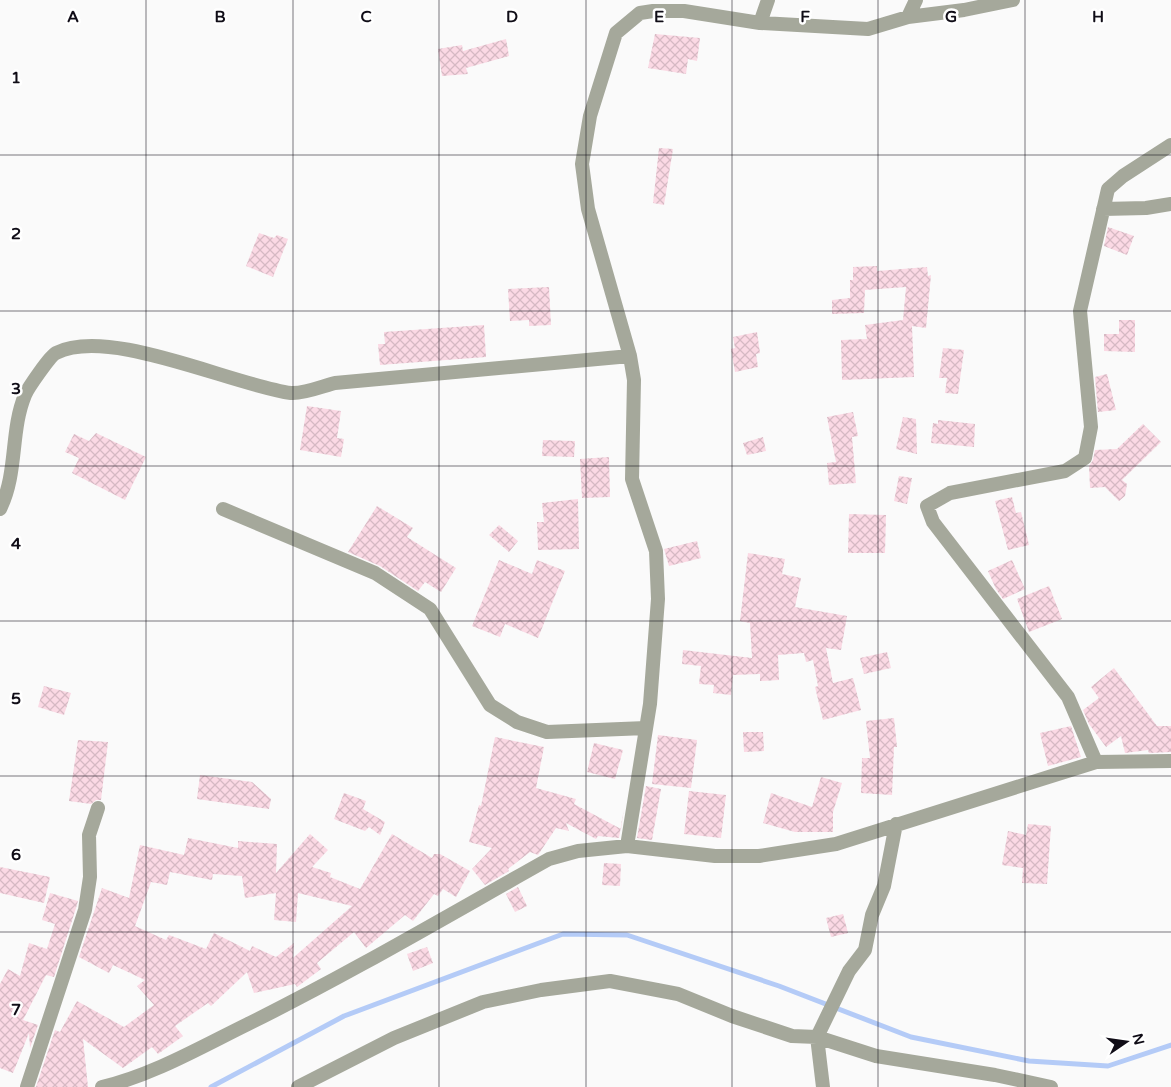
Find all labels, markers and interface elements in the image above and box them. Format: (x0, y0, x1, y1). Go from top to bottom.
text: A (67, 7, 79, 27)
text: B (214, 7, 226, 27)
text: C (360, 7, 372, 27)
text: D (506, 7, 518, 27)
text: E (654, 7, 664, 27)
text: F (800, 7, 810, 27)
text: G (945, 7, 957, 27)
text: H (1092, 7, 1104, 27)
text: 1 (11, 68, 21, 88)
text: 2 (11, 224, 21, 244)
text: 3 (11, 379, 21, 399)
text: 4 (11, 534, 21, 554)
text: 5 (11, 689, 21, 709)
text: 6 (11, 845, 21, 865)
text: 7 (11, 1000, 21, 1020)
north arrow (1101, 1017, 1151, 1067)
text: N (1129, 1032, 1148, 1047)

